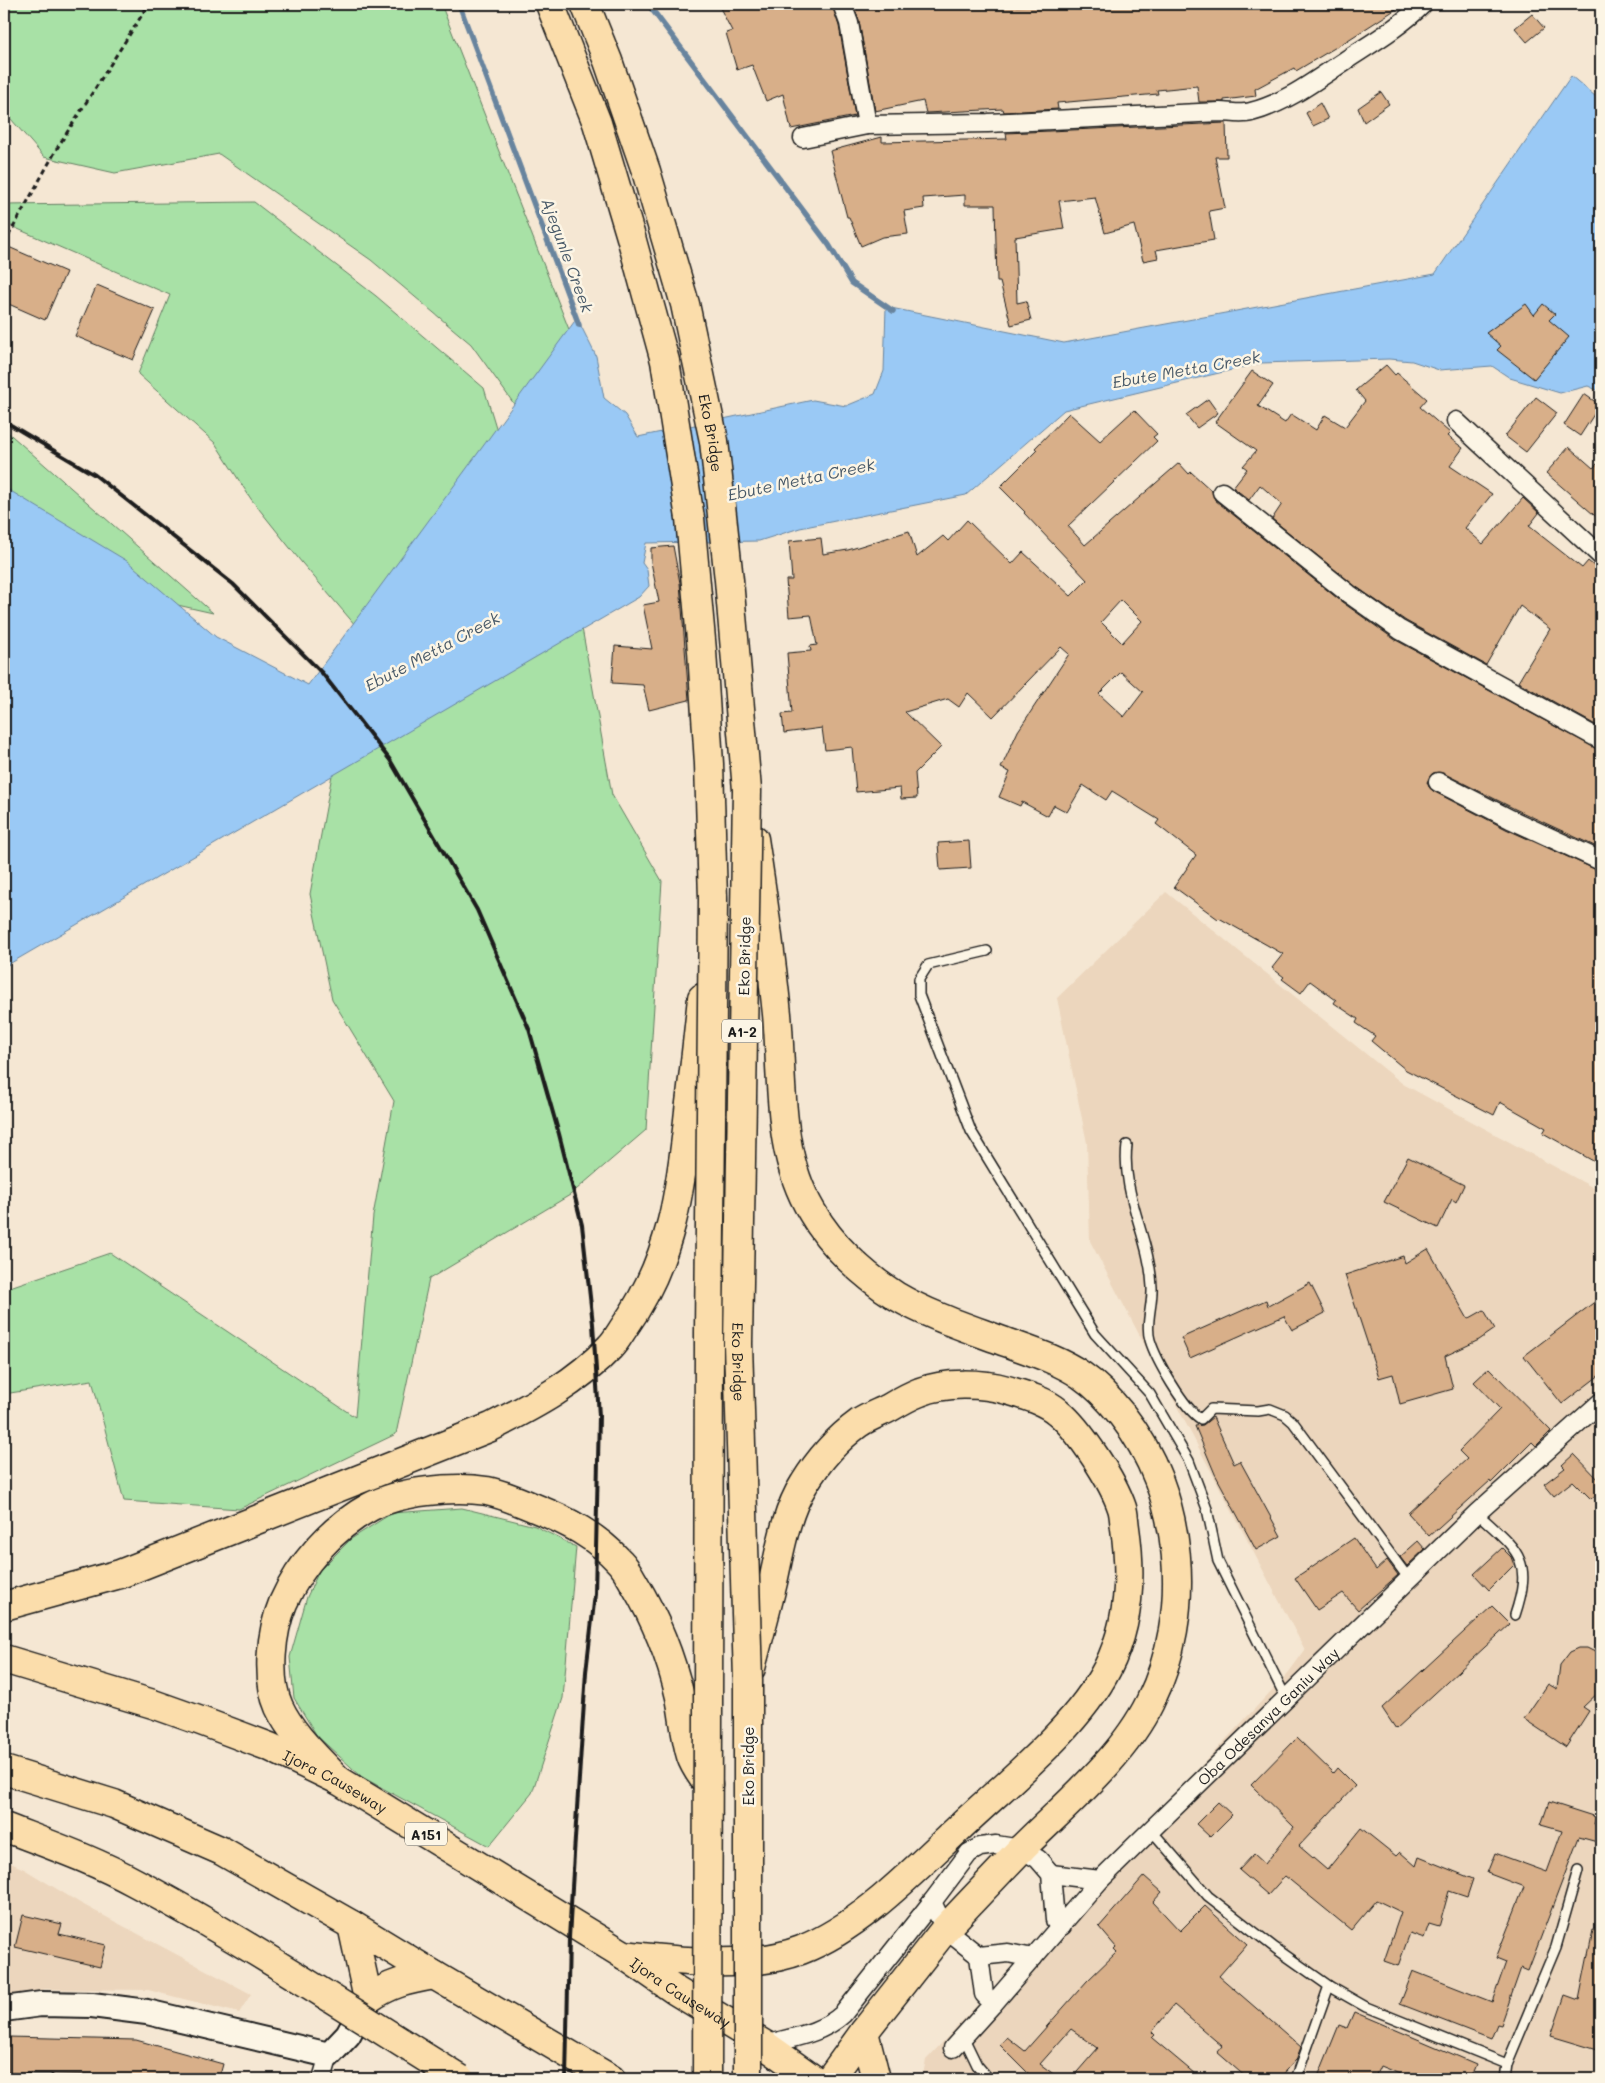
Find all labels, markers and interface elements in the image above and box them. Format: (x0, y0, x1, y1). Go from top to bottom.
water label: Ajegunle Creek (538, 195, 599, 315)
water label: Ebute Metta Creek (1110, 346, 1262, 392)
street label: Eko Bridge (694, 392, 727, 473)
water label: Ebute Metta Creek (726, 453, 877, 505)
water label: Ebute Metta Creek (361, 606, 503, 695)
street label: Eko Bridge (733, 916, 755, 996)
road number: A1-2 (722, 1019, 762, 1042)
street label: Eko Bridge (728, 1322, 750, 1402)
street label: Oba Odesanya Ganiu Way (1193, 1643, 1343, 1790)
street label: Eko Bridge (738, 1726, 758, 1806)
street label: Ijora Causeway (280, 1745, 391, 1818)
road number: A151 (405, 1822, 447, 1846)
street label: Ijora Causeway (626, 1952, 735, 2032)

